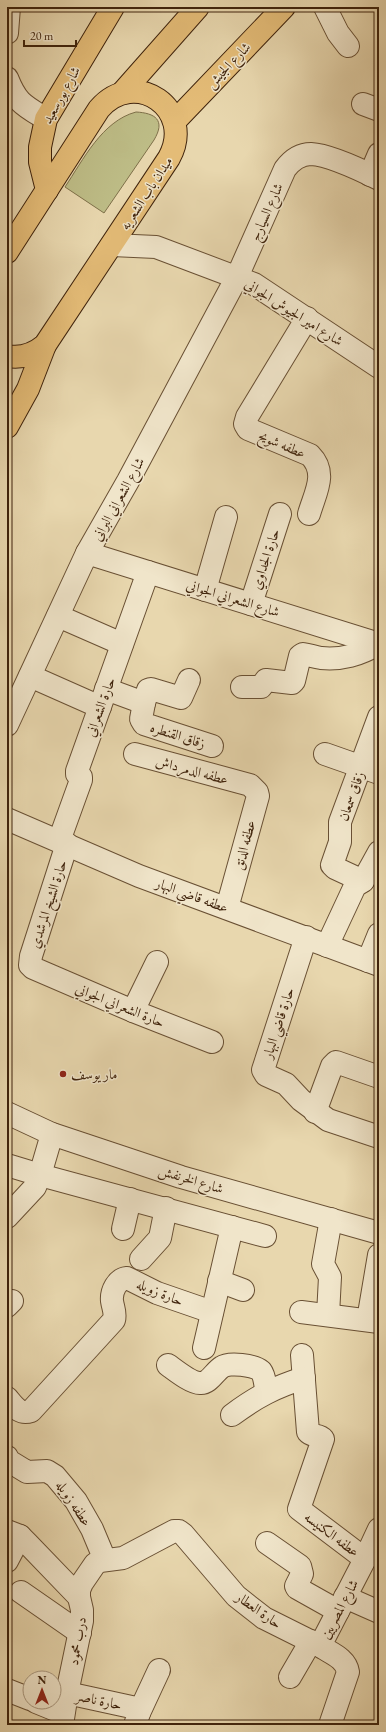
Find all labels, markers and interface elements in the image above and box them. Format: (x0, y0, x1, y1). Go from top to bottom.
scale bar (24, 22, 76, 48)
text: 20 m (30, 28, 54, 44)
street label: شارع الجيش (202, 38, 257, 94)
street label: شارع بورسعيد (38, 63, 87, 128)
street label: ميدان باب الشعريه (116, 153, 176, 233)
street label: شارع السيارج (245, 180, 291, 246)
street label: شارع امير الجيوش الجواني (240, 274, 347, 352)
street label: عطفه شويح (254, 426, 308, 466)
street label: شارع الشعراني البراني (88, 454, 151, 546)
street label: حارة الجداوي (247, 526, 286, 593)
street label: شارع الشعراني الجواني (183, 575, 282, 624)
street label: حارة الشعراني (81, 675, 122, 740)
street label: زقاق القنطره (148, 718, 208, 752)
street label: عطفه الدمرداش (154, 752, 230, 789)
street label: زقاق سمعان (334, 769, 368, 823)
street label: عطفه الدنق (229, 818, 259, 872)
street label: حارة الشيخ المرشدي (25, 858, 75, 952)
street label: عطفه قاضي البهار (149, 873, 231, 921)
street label: حارة الشعراني الجواني (72, 979, 167, 1034)
street label: حارة قاضي البهار (257, 985, 303, 1064)
place label: مار يوسف (71, 1065, 118, 1083)
marker: مار يوسف (58, 1069, 68, 1079)
street label: شارع الخرنفش (156, 1161, 226, 1200)
street label: حارة زويله (134, 1274, 186, 1310)
street label: عطفه زويله (52, 1477, 96, 1529)
street label: عطفه الكنيسه (301, 1507, 363, 1561)
street label: شارع المصريين (316, 1576, 365, 1643)
street label: حارة العطار (231, 1586, 286, 1632)
street label: درب محمود (64, 1615, 90, 1667)
north arrow (22, 1670, 62, 1710)
text: N (38, 1673, 47, 1687)
street label: حارة ناصر (72, 1686, 124, 1715)

